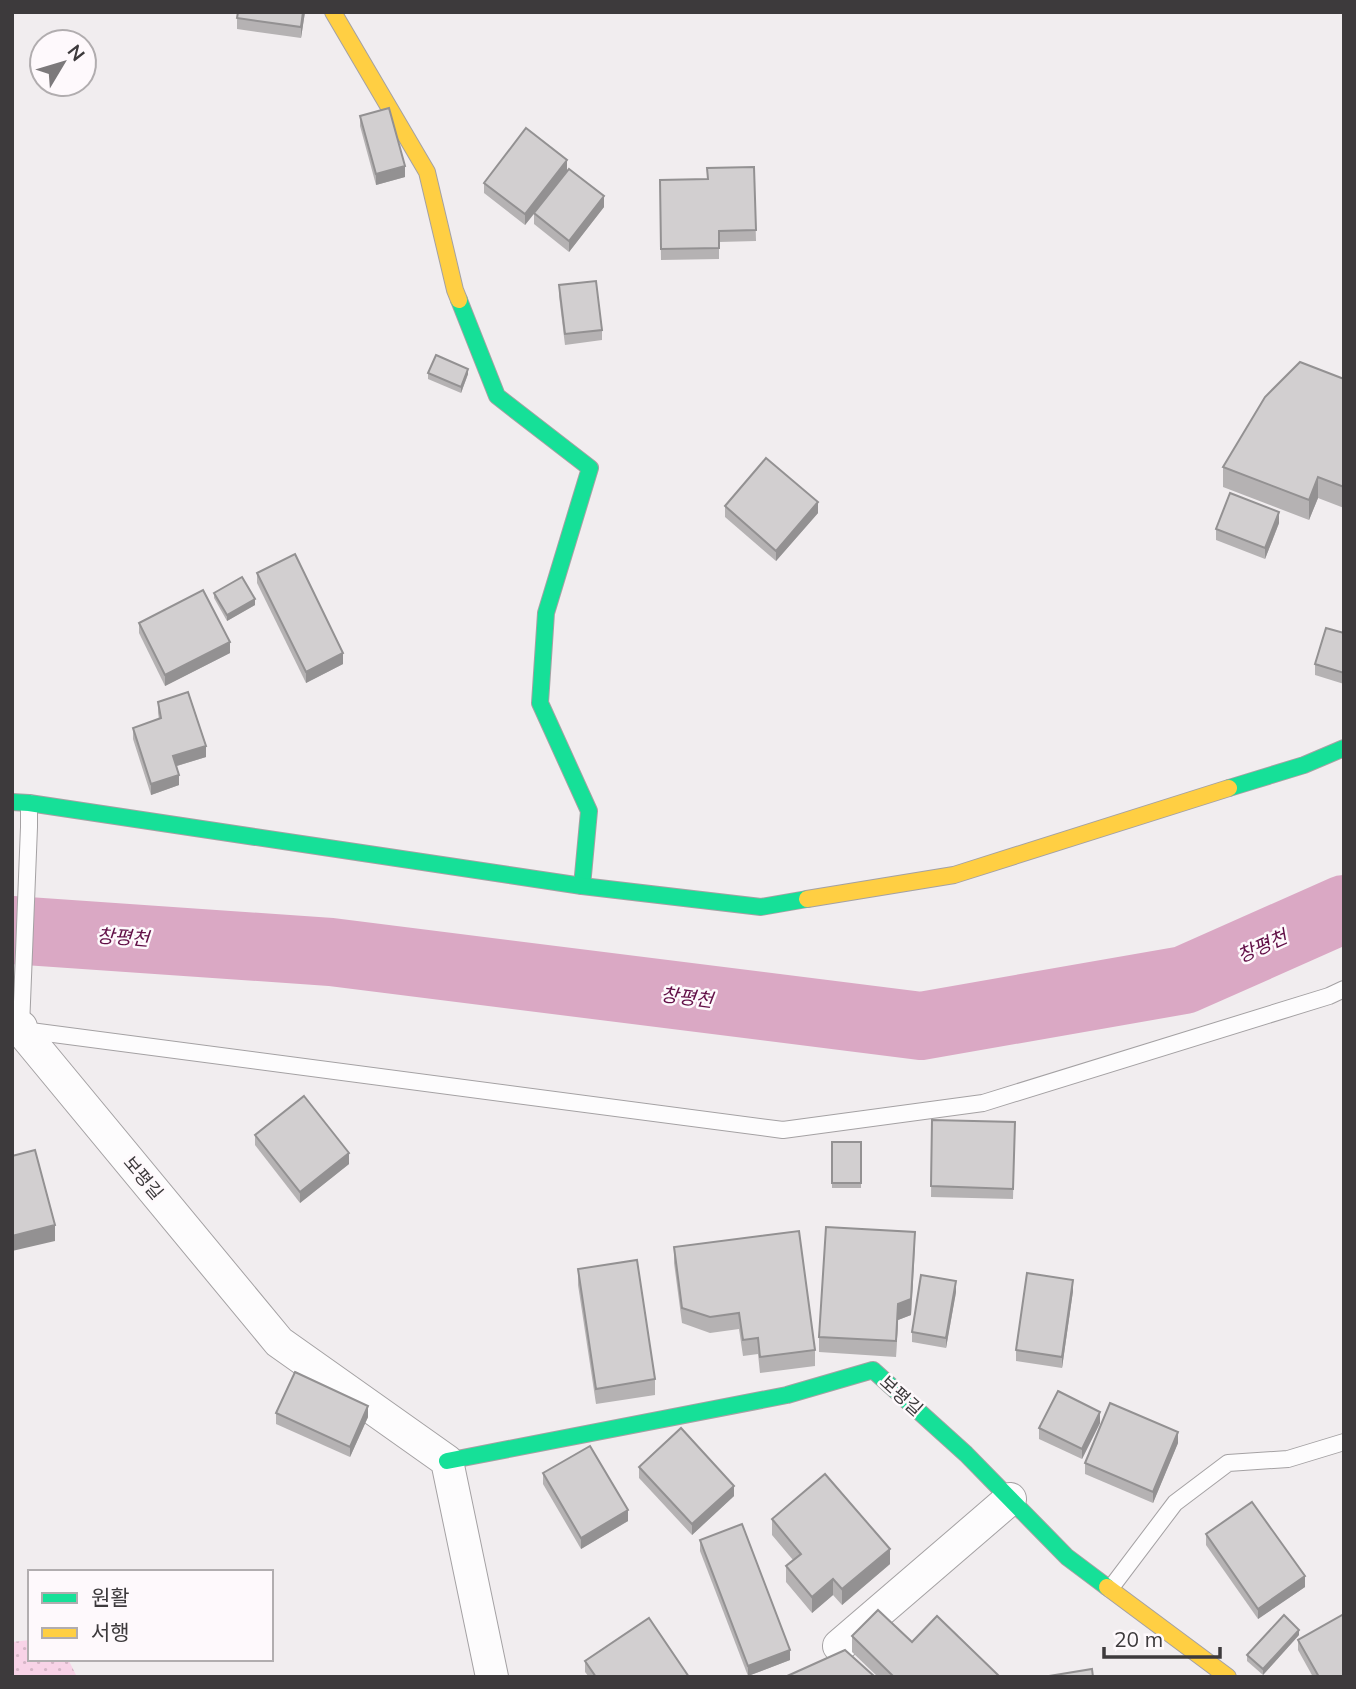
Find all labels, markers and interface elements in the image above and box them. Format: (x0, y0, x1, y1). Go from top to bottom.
north arrow (28, 28, 98, 98)
text: N (63, 39, 90, 66)
water label: 창평천 (96, 923, 152, 951)
water label: 창평천 (1233, 924, 1292, 968)
water label: 창평천 (660, 982, 716, 1012)
street label: 보평길 (119, 1151, 168, 1204)
street label: 보평길 (875, 1370, 927, 1421)
legend (28, 1570, 273, 1661)
text: 원활 (91, 1584, 130, 1610)
scale bar (1104, 1616, 1220, 1660)
text: 서행 (91, 1619, 130, 1645)
text: 20 m (1114, 1626, 1163, 1652)

